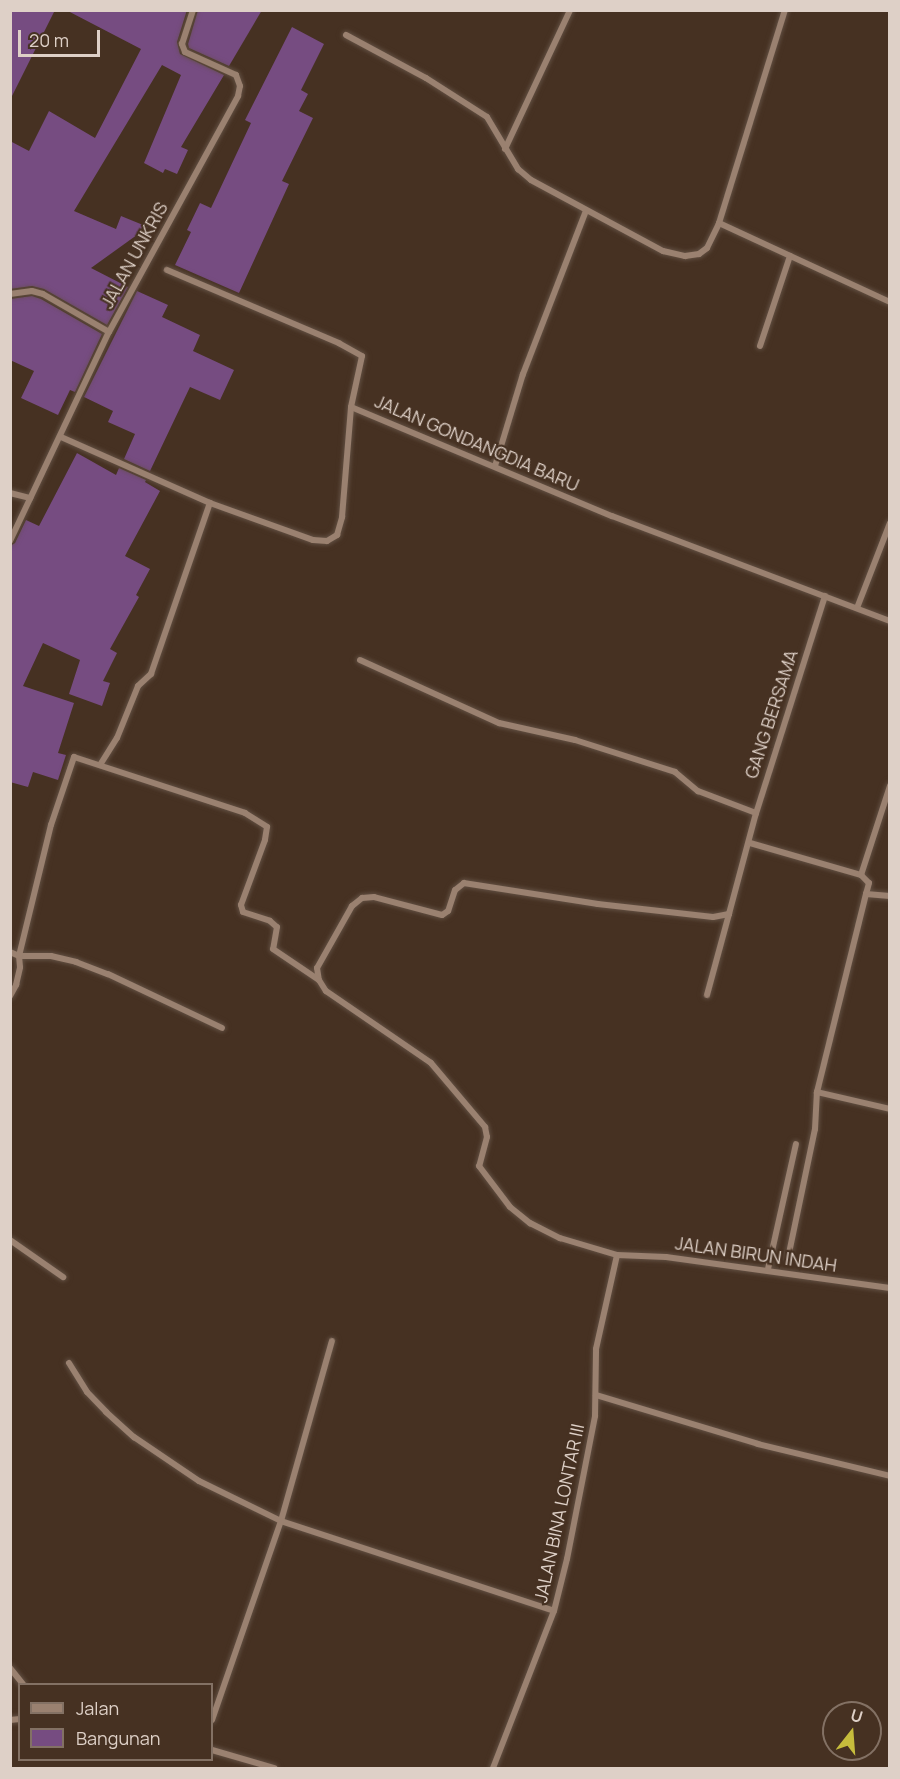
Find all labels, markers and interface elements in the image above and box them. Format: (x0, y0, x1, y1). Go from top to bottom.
scale bar (21, 18, 104, 56)
text: 20 m (29, 28, 69, 52)
street label: JALAN UNKRIS (96, 198, 172, 312)
street label: JALAN GONDANGDIA BARU (372, 390, 582, 496)
street label: GANG BERSAMA (740, 647, 802, 781)
street label: JALAN BIRUN INDAH (674, 1232, 838, 1276)
street label: JALAN BINA LONTAR III (530, 1422, 588, 1604)
legend (18, 1683, 213, 1761)
text: Jalan (76, 1696, 119, 1720)
north arrow (822, 1701, 882, 1761)
text: U (848, 1703, 865, 1728)
text: Bangunan (76, 1726, 160, 1750)

